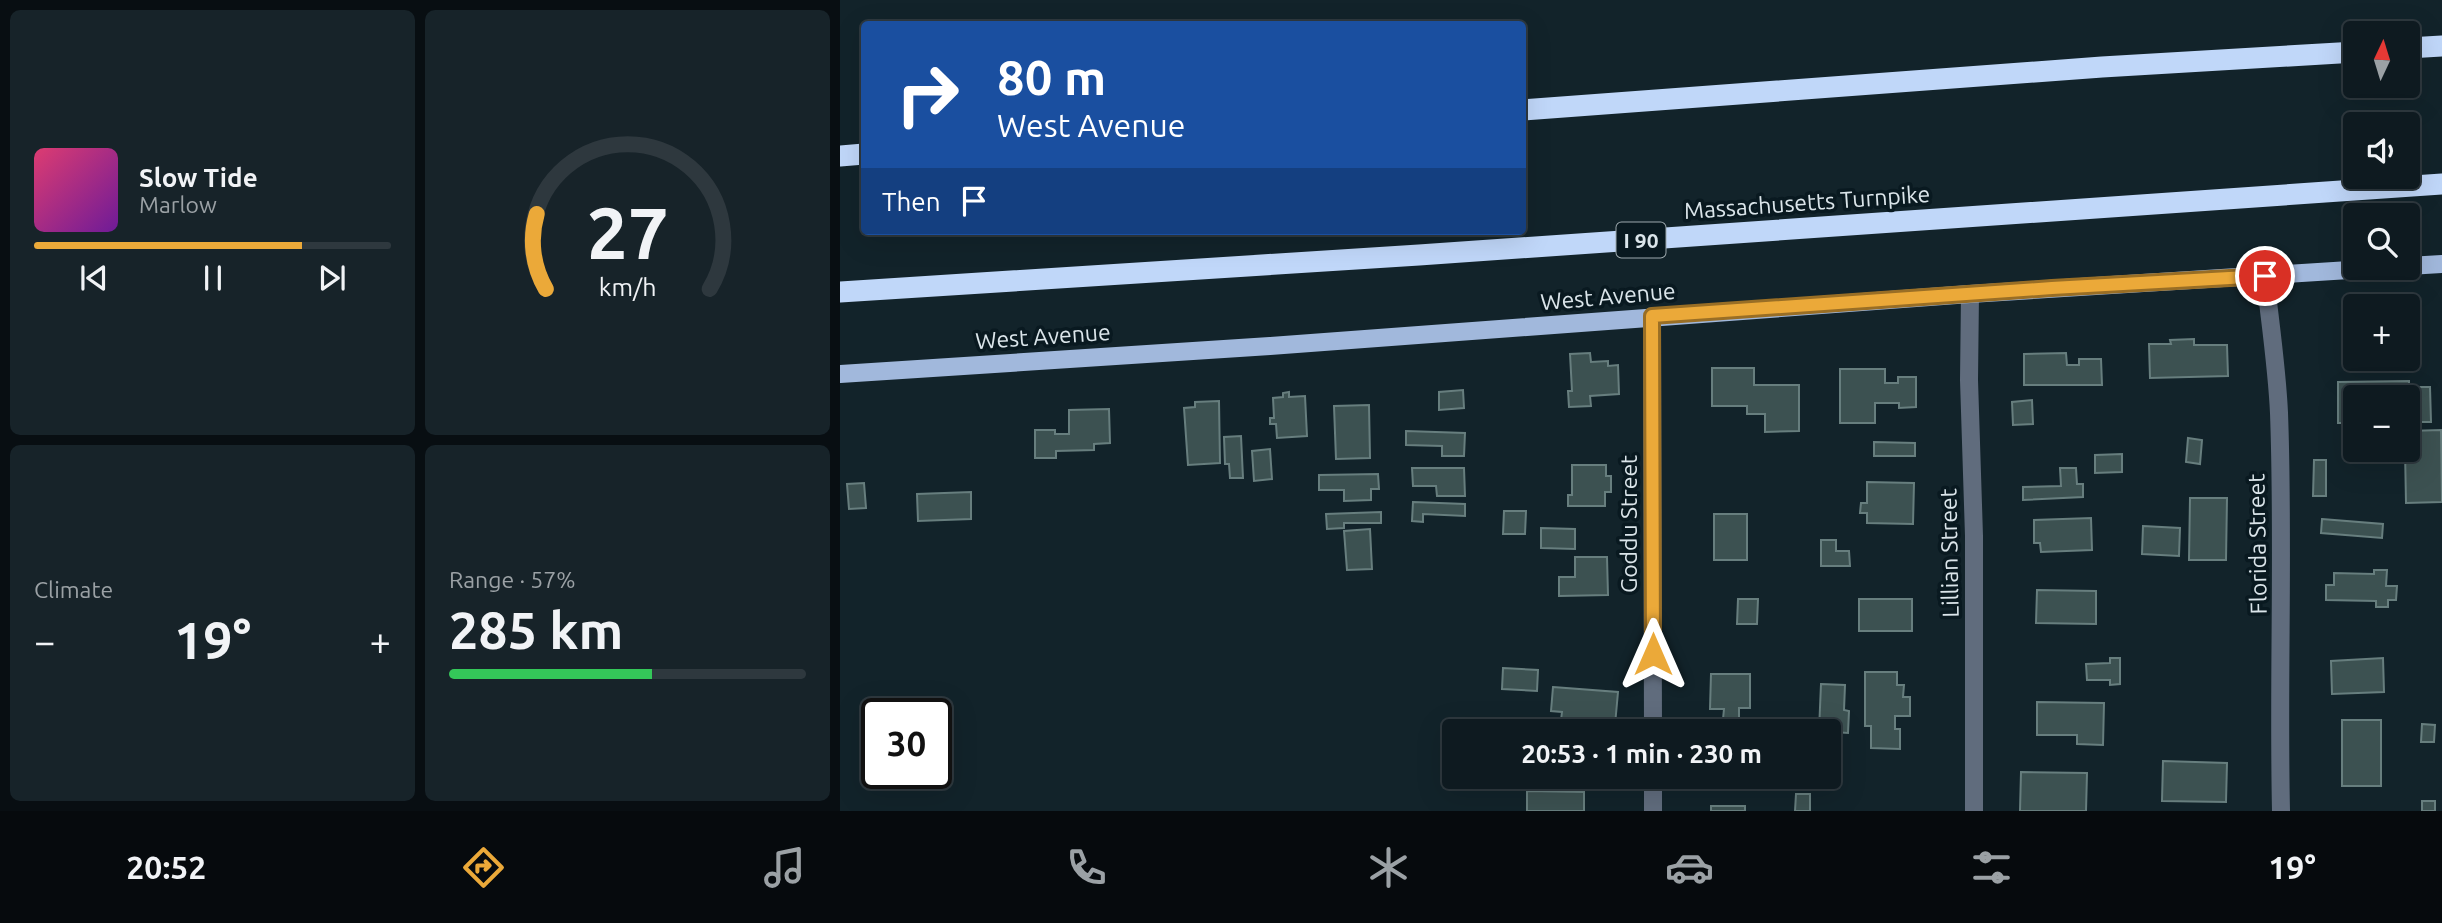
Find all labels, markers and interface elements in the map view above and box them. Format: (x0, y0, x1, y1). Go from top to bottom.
north arrow (2343, 21, 2420, 98)
map controls (2343, 21, 2420, 462)
icon: right (882, 49, 973, 140)
text: 80 m (997, 49, 1106, 104)
text: West Avenue (997, 107, 1185, 143)
button: sound (2343, 112, 2420, 189)
text: Slow Tide (139, 163, 258, 192)
street label: Massachusetts Turnpike (1683, 181, 1931, 223)
icon: arrive (955, 182, 993, 220)
text: Then (882, 187, 941, 216)
text: 27 (586, 191, 669, 273)
text: Marlow (139, 192, 217, 217)
button: search (2343, 203, 2420, 280)
road number: I 90 (1616, 222, 1666, 258)
pin (2235, 246, 2295, 306)
icon: arrive (2246, 257, 2284, 295)
icon: previous (75, 259, 113, 297)
icon: pause (194, 259, 232, 297)
icon: next (313, 259, 351, 297)
text: km/h (599, 273, 656, 301)
street label: West Avenue (1539, 278, 1677, 314)
button: + (2343, 294, 2420, 371)
street label: West Avenue (975, 319, 1111, 353)
button: − (2343, 385, 2420, 462)
street label: Goddu Street (1616, 455, 1641, 593)
street label: Florida Street (2243, 473, 2271, 615)
street label: Lillian Street (1935, 488, 1963, 618)
text: Range · 57% (449, 567, 576, 592)
text: Climate (34, 577, 113, 602)
text: 285 km (449, 601, 623, 659)
text: 19° (174, 611, 251, 669)
position arrow (1616, 617, 1690, 691)
text: − (34, 620, 55, 662)
text: + (370, 620, 391, 662)
speed limit sign: 30 (861, 698, 952, 789)
text: 20:53 · 1 min · 230 m (1521, 739, 1762, 768)
icon: directions (459, 843, 508, 892)
icon: music (760, 843, 809, 892)
icon: phone (1062, 843, 1111, 892)
icon: climate (1364, 843, 1413, 892)
icon: car (1665, 843, 1714, 892)
icon: filters (1967, 843, 2016, 892)
text: 20:52 (126, 849, 206, 885)
text: 19° (2268, 849, 2316, 885)

